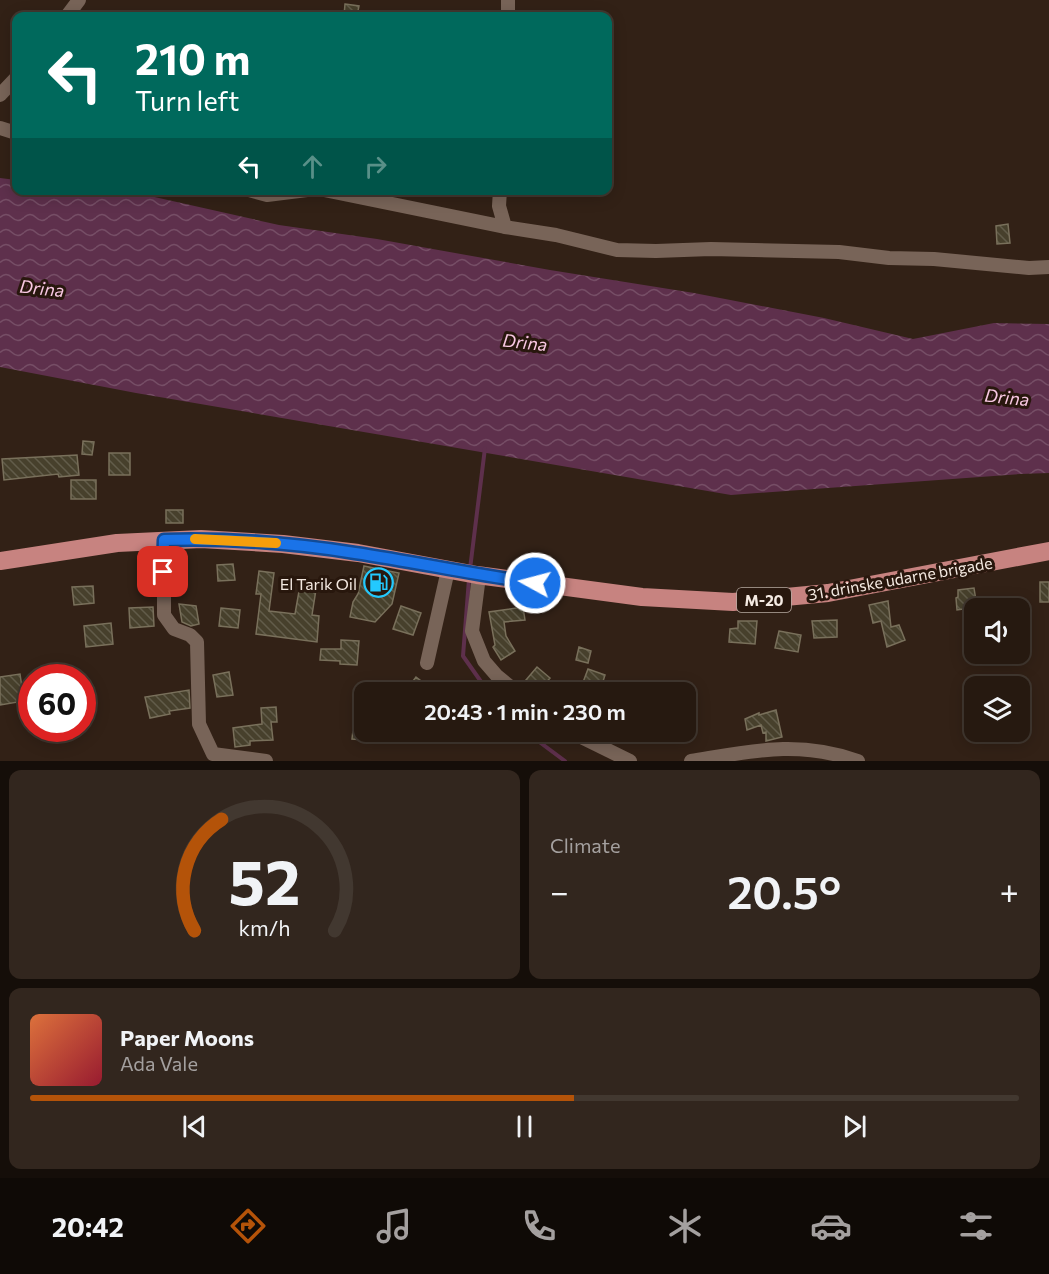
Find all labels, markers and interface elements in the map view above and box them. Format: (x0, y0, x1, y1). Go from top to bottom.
text: 210 m (135, 32, 250, 84)
icon: left (36, 36, 114, 114)
text: Turn left (135, 84, 239, 117)
icon: left (233, 150, 266, 183)
icon: ahead (296, 150, 329, 183)
icon: right (359, 150, 392, 183)
water label: Drina (19, 275, 65, 301)
water label: Drina (502, 329, 548, 355)
water label: Drina (984, 384, 1030, 410)
pin (137, 546, 188, 597)
position arrow (503, 551, 567, 615)
street label: 31. drinske udarne brigade (806, 552, 994, 604)
icon: arrive (146, 555, 179, 588)
fuel station icon: El Tarik Oil (362, 567, 394, 599)
place label: El Tarik Oil (280, 574, 357, 593)
road number: M-20 (737, 588, 791, 612)
map controls (964, 598, 1030, 742)
button: sound (964, 598, 1030, 664)
speed limit sign: 60 (18, 664, 96, 742)
button: layers (964, 676, 1030, 742)
text: 20:43 · 1 min · 230 m (424, 698, 626, 725)
text: Climate (550, 833, 620, 857)
text: 52 (229, 842, 300, 918)
text: 20.5° (727, 863, 841, 918)
text: − (550, 870, 569, 911)
text: + (1000, 870, 1019, 911)
text: km/h (238, 915, 291, 941)
text: Paper Moons (120, 1024, 254, 1051)
text: Ada Vale (120, 1051, 198, 1075)
icon: previous (178, 1110, 211, 1143)
icon: pause (508, 1110, 541, 1143)
icon: next (838, 1110, 871, 1143)
icon: directions (227, 1205, 269, 1247)
icon: music (373, 1205, 415, 1247)
icon: phone (518, 1205, 560, 1247)
icon: climate (664, 1205, 706, 1247)
icon: car (810, 1205, 852, 1247)
icon: filters (955, 1205, 997, 1247)
text: 20:42 (52, 1210, 124, 1243)

